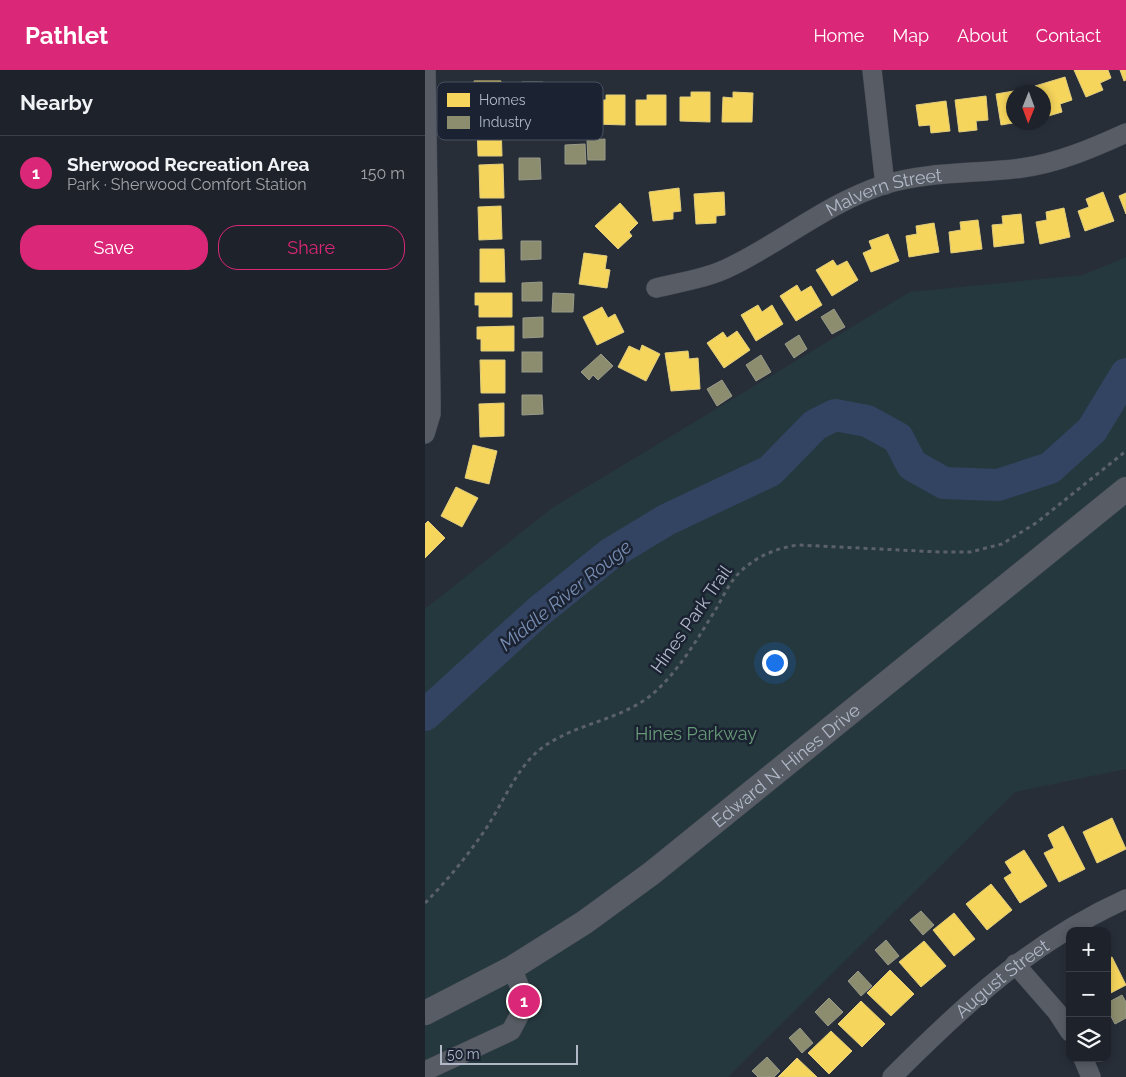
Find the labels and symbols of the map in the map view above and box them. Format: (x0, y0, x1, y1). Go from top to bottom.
legend (437, 82, 603, 140)
north arrow (1006, 85, 1051, 130)
text: Homes (479, 92, 526, 108)
text: Industry (479, 114, 532, 130)
street label: Malvern Street (822, 164, 943, 220)
water label: Middle River Rouge (495, 535, 635, 655)
street label: Hines Park Trail (646, 561, 736, 677)
your location (762, 650, 788, 676)
street label: Edward N. Hines Drive (707, 698, 864, 831)
park label: Hines Parkway (635, 723, 757, 744)
street label: August Street (951, 934, 1052, 1022)
pin: 1 (508, 982, 540, 1020)
scale bar (440, 1042, 577, 1065)

